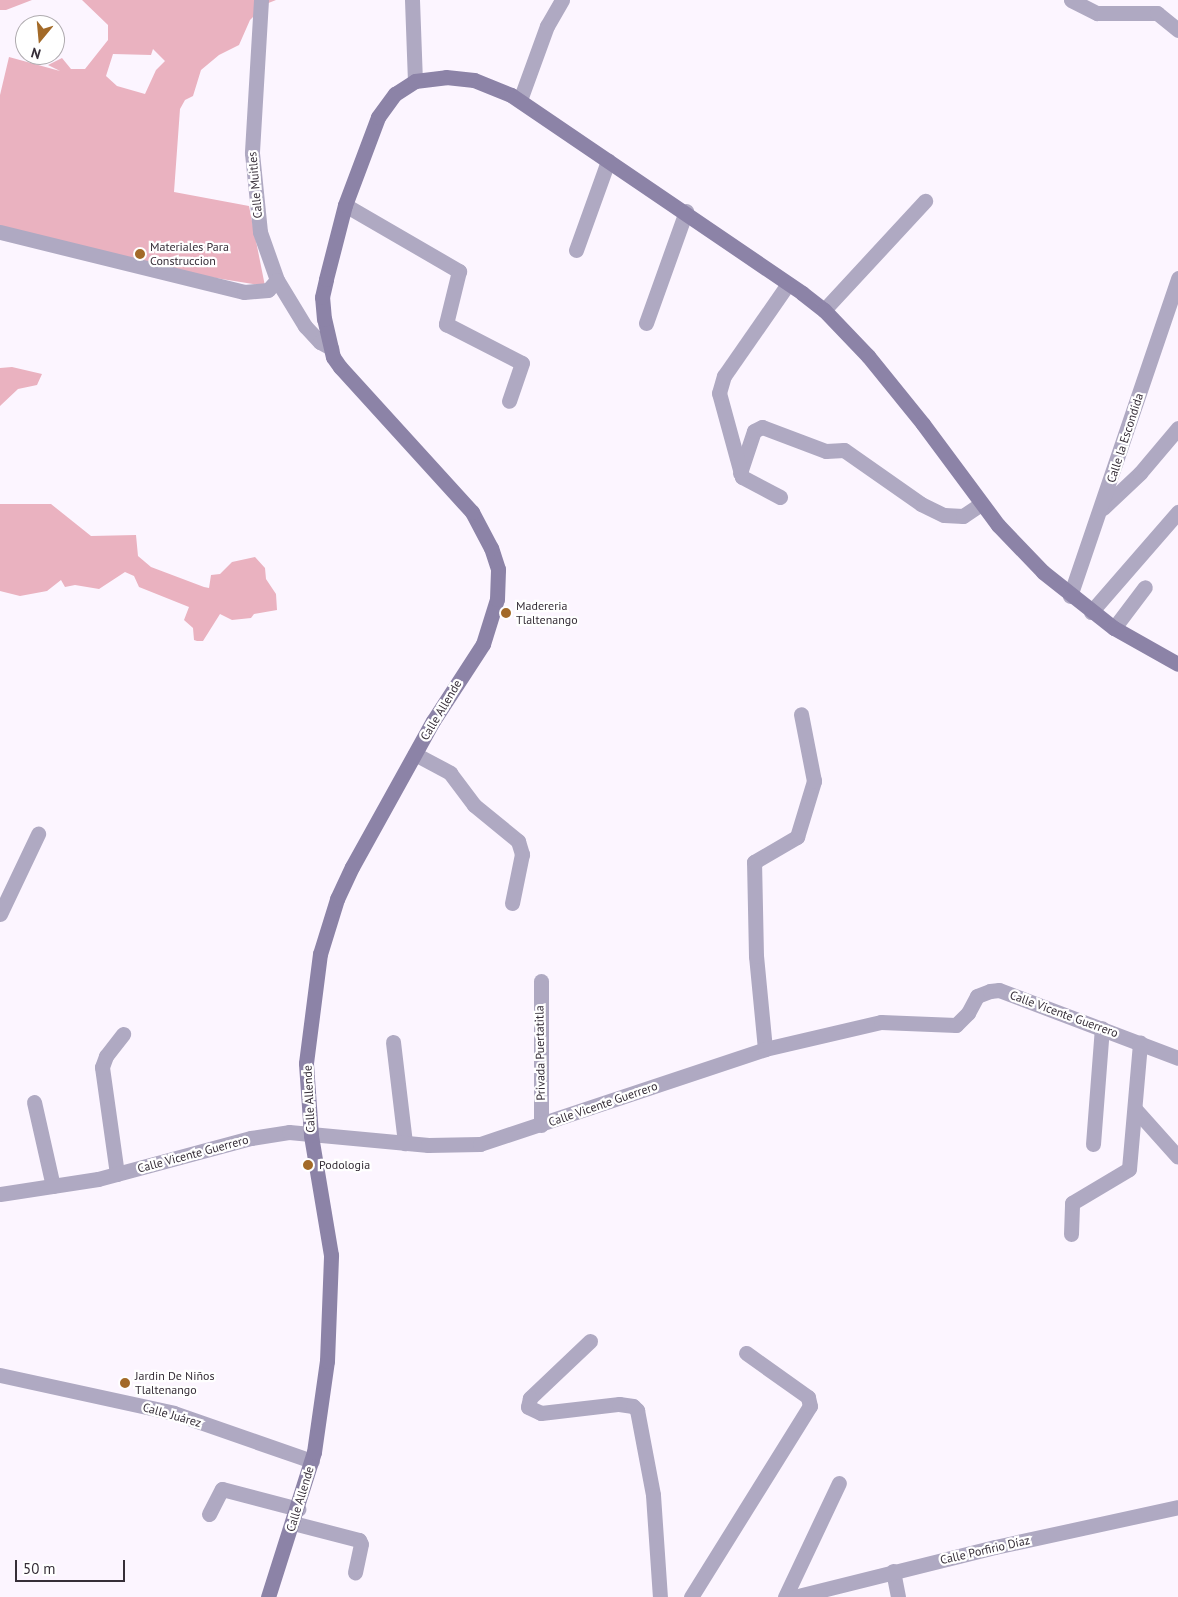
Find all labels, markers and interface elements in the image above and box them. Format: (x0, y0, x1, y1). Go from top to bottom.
north arrow (15, 15, 65, 65)
text: N (29, 43, 43, 63)
street label: Calle Muitles (245, 151, 265, 219)
place label: Materiales Para Construccion (150, 240, 229, 268)
marker: Materiales Para Construccion (134, 248, 146, 260)
street label: Calle la Escondida (1104, 391, 1146, 485)
place label: Madereria Tlaltenango (516, 599, 578, 627)
marker: Madereria Tlaltenango (500, 607, 512, 619)
street label: Calle Allende (417, 677, 465, 743)
street label: Calle Vicente Guerrero (1008, 988, 1120, 1040)
street label: Privada Puertatitla (532, 1005, 548, 1101)
street label: Calle Allende (300, 1065, 318, 1133)
street label: Calle Vicente Guerrero (546, 1079, 660, 1129)
street label: Calle Vicente Guerrero (136, 1132, 250, 1176)
marker: Podologia (301, 1158, 315, 1172)
place label: Podologia (319, 1158, 370, 1172)
place label: Jardin De Niños Tlaltenango (135, 1369, 214, 1397)
marker: Jardin De Niños Tlaltenango (119, 1377, 131, 1389)
street label: Calle Juárez (141, 1400, 203, 1430)
street label: Calle Allende (283, 1464, 317, 1534)
street label: Calle Porfirio Díaz (939, 1533, 1031, 1567)
scale bar (18, 1550, 128, 1582)
text: 50 m (23, 1559, 56, 1578)

